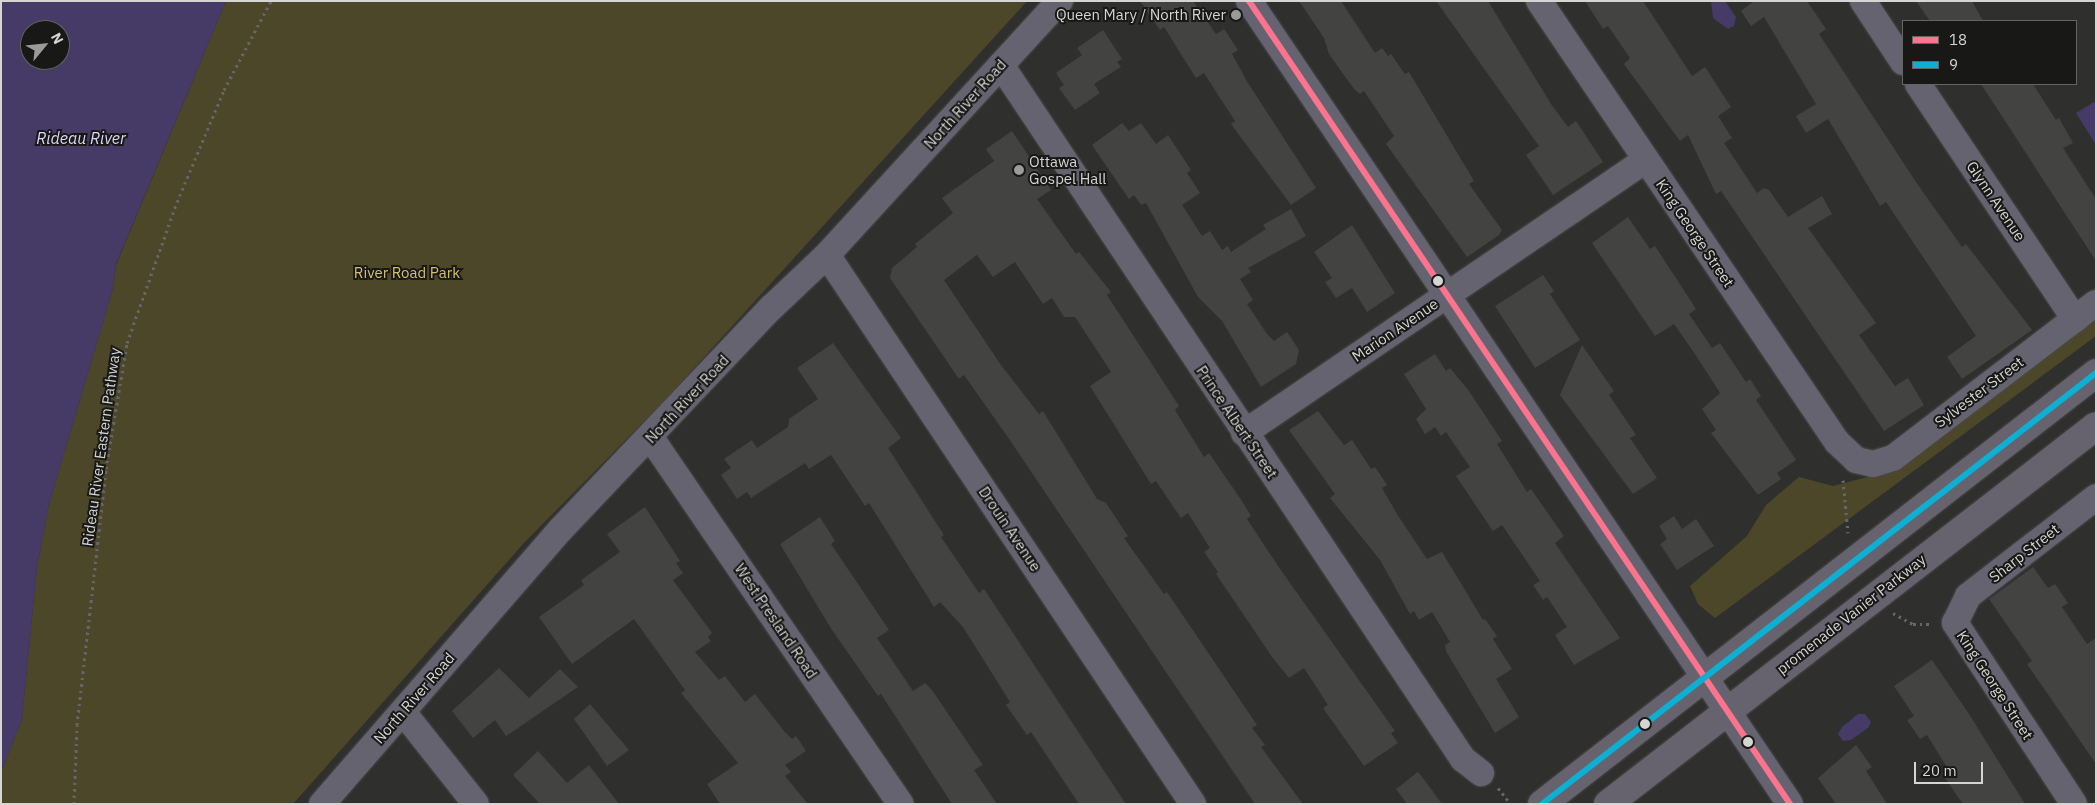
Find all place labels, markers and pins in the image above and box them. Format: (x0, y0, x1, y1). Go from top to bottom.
place label: Queen Mary / North River (1056, 6, 1226, 24)
marker: Queen Mary / North River (1230, 9, 1242, 21)
place label: Ottawa Gospel Hall (1029, 152, 1106, 187)
marker: Ottawa Gospel Hall (1013, 164, 1025, 176)
unlabelled marker (1433, 276, 1443, 286)
unlabelled marker (1640, 719, 1650, 729)
unlabelled marker (1743, 737, 1753, 747)

